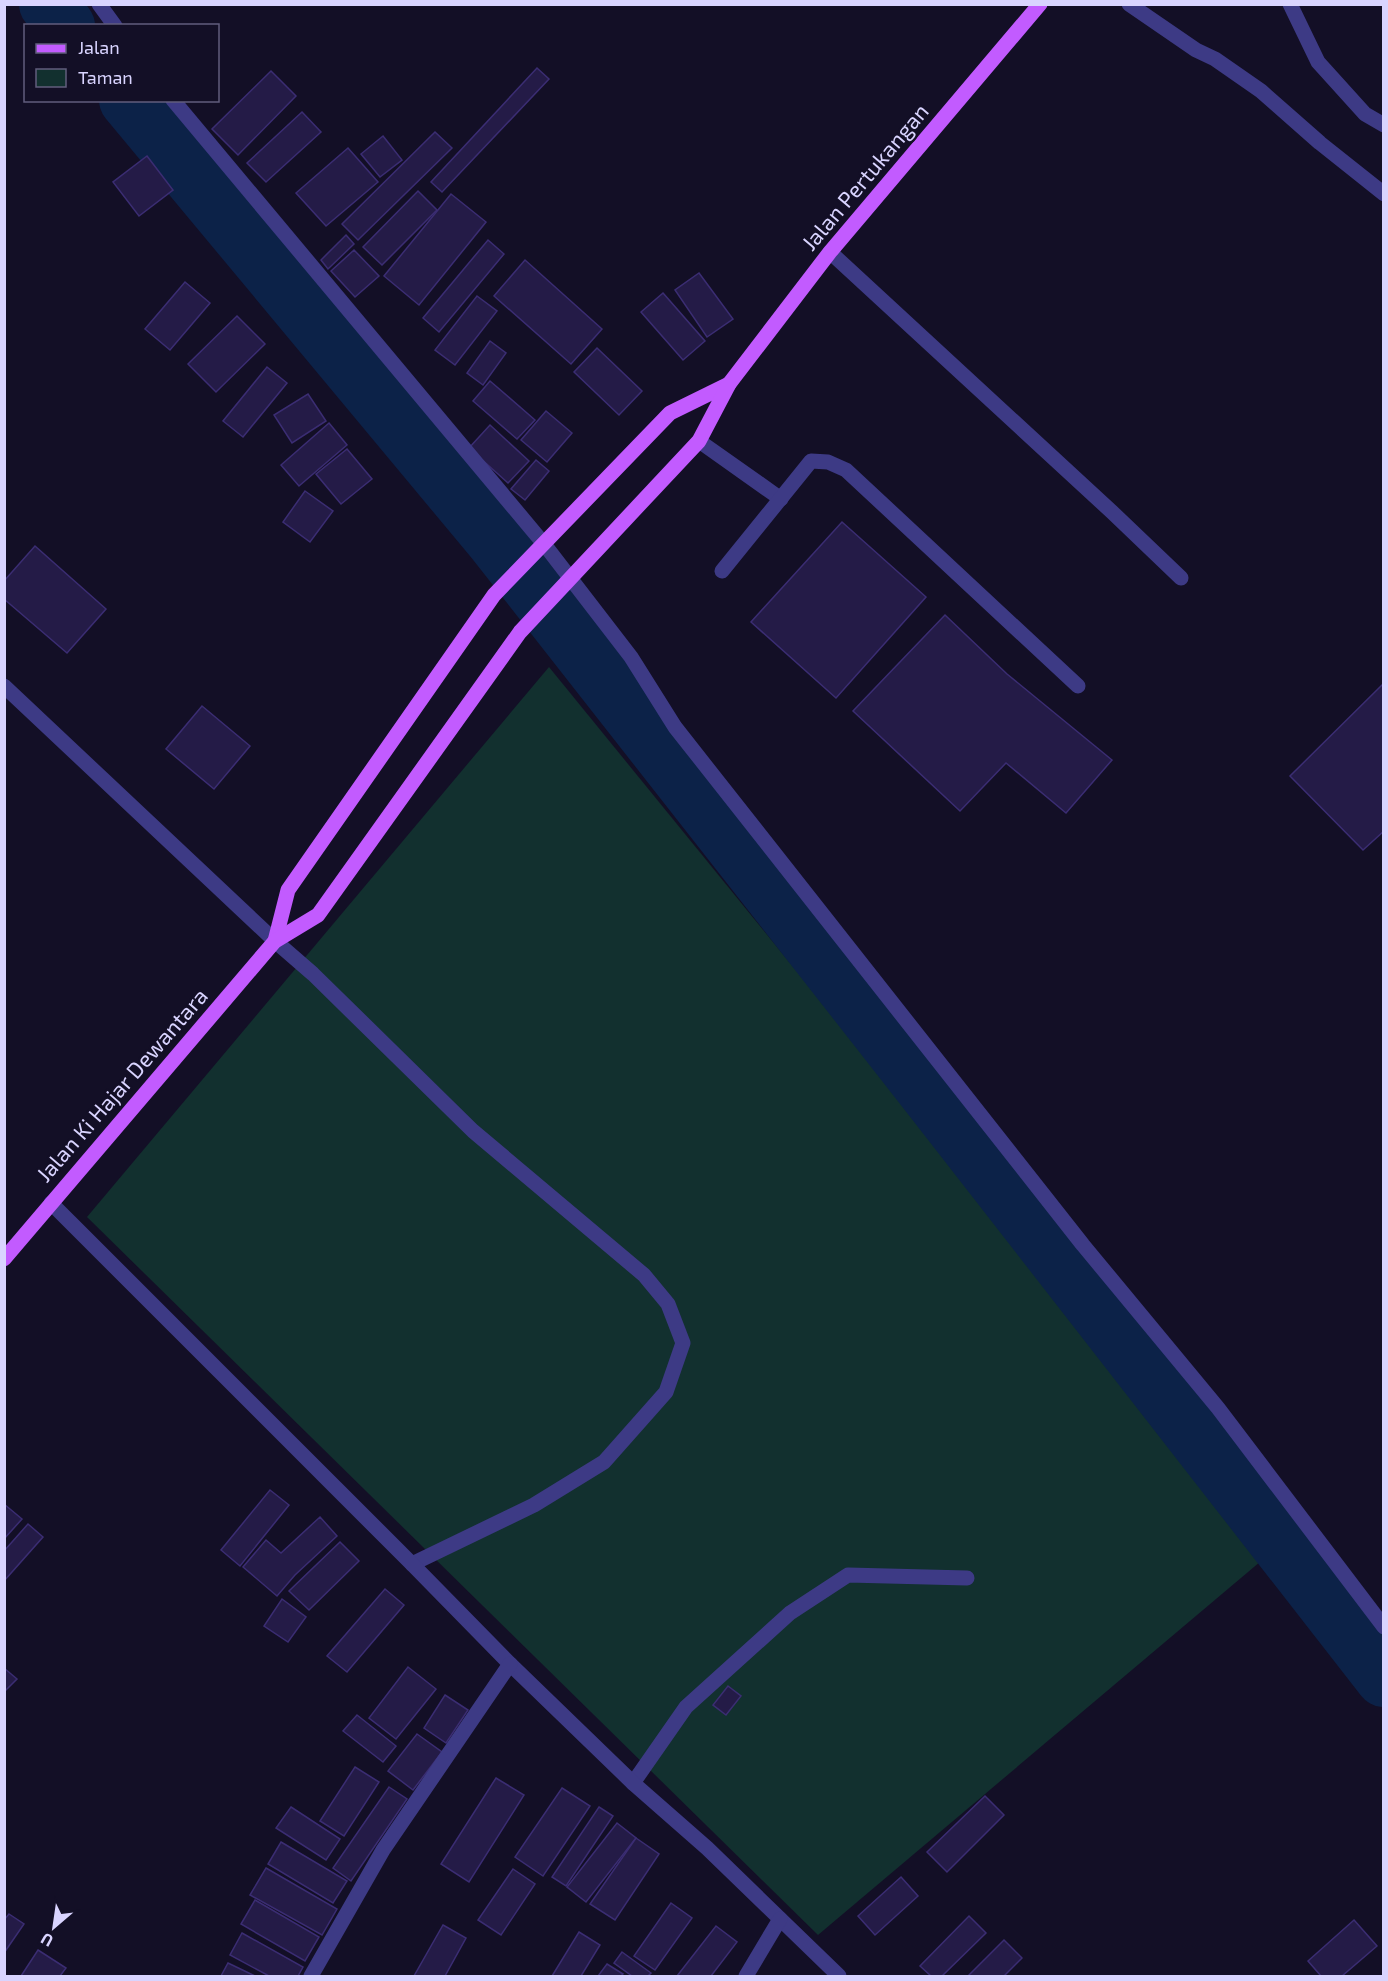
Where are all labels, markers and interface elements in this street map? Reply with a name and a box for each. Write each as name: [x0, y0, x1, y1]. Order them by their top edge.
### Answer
legend: [24, 24, 219, 102]
text: Jalan: [78, 36, 120, 58]
text: Taman: [78, 66, 133, 88]
street label: Jalan Pertukangan: [795, 98, 933, 255]
street label: Jalan Ki Hajar Dewantara: [30, 982, 213, 1187]
north arrow: [24, 1897, 84, 1957]
text: U: [37, 1930, 56, 1952]

